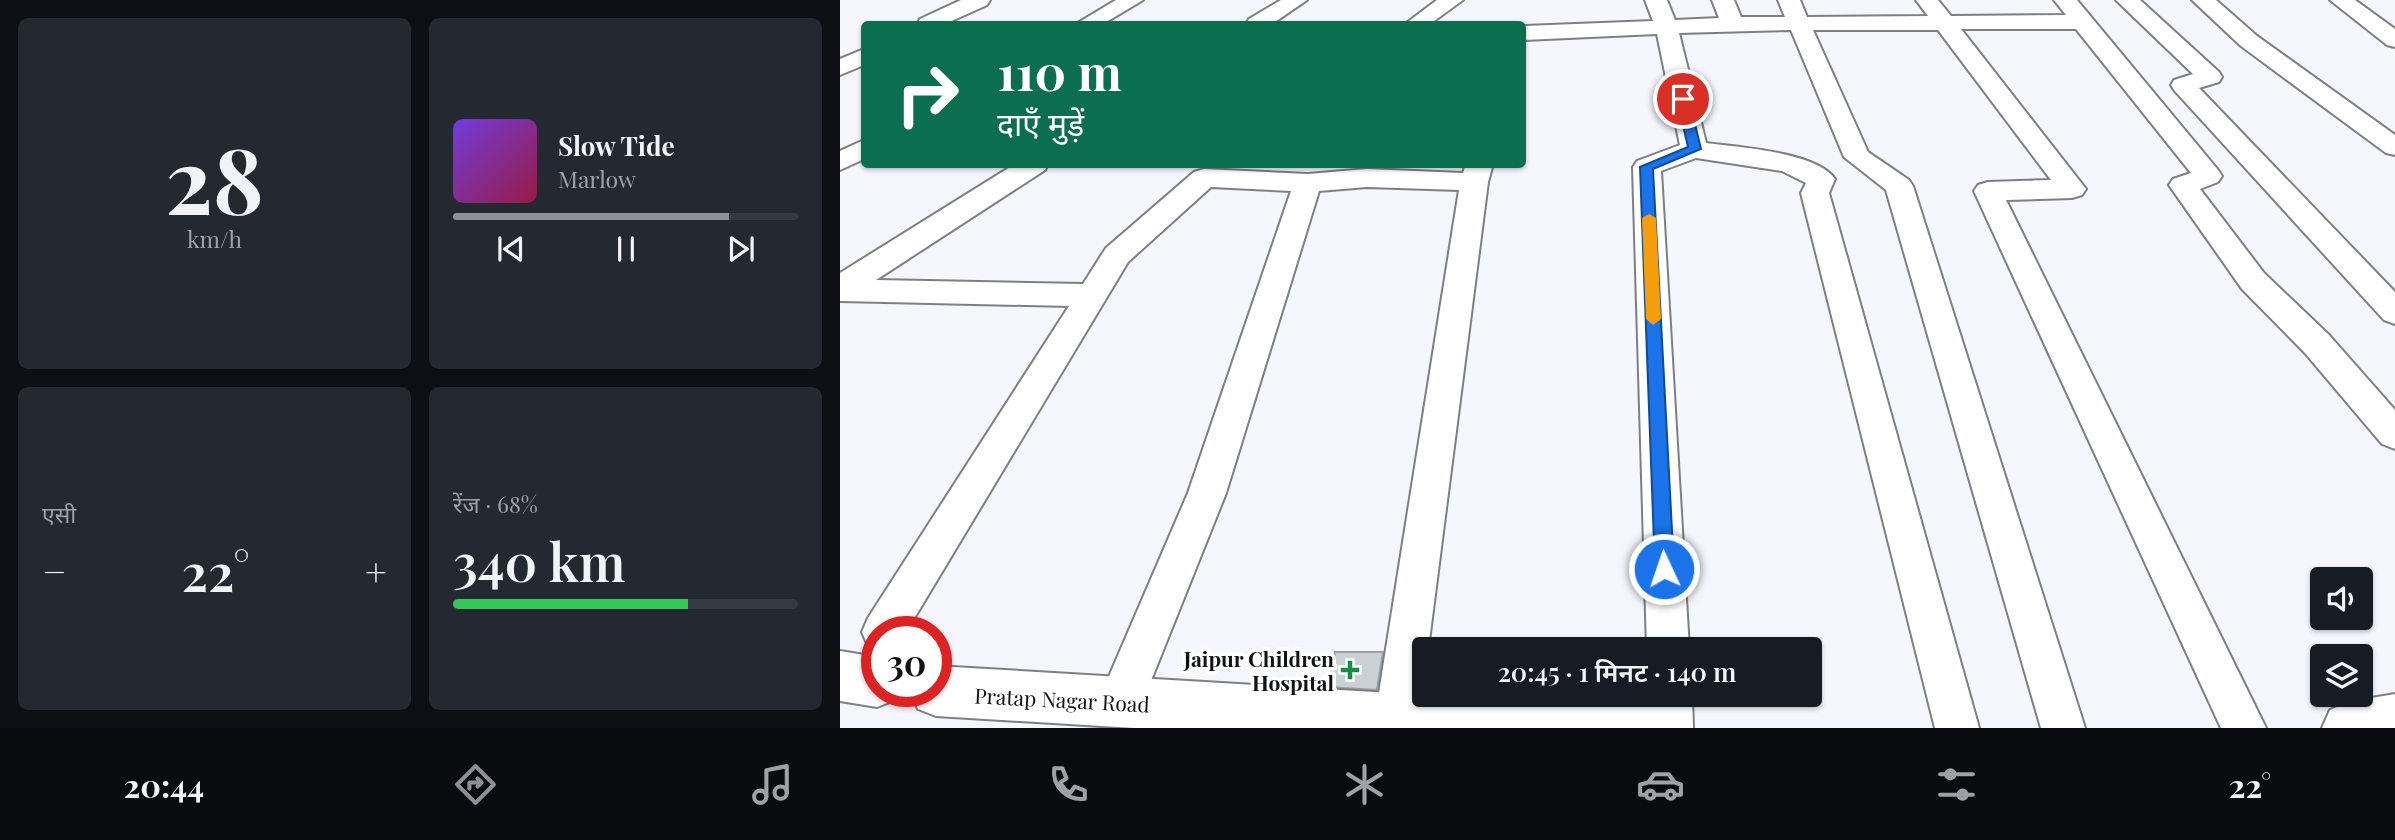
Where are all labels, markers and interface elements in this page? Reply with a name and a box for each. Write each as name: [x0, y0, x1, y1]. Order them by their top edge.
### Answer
text: 110 m: [997, 38, 1122, 103]
icon: right: [882, 49, 973, 140]
pin: [1653, 69, 1713, 129]
icon: arrive: [1664, 80, 1702, 118]
text: दाएँ मुड़ें: [997, 101, 1084, 144]
text: 28: [165, 117, 264, 238]
text: Slow Tide: [558, 128, 675, 163]
text: Marlow: [558, 163, 636, 194]
text: km/h: [187, 223, 242, 254]
icon: previous: [492, 230, 530, 268]
icon: pause: [607, 230, 645, 268]
icon: next: [722, 230, 760, 268]
text: रेंज · 68%: [453, 488, 538, 519]
text: एसी: [42, 498, 76, 529]
text: 340 km: [453, 526, 625, 595]
position arrow: [1627, 532, 1701, 606]
text: 22°: [182, 536, 250, 605]
text: −: [42, 545, 67, 596]
text: +: [365, 545, 387, 596]
map controls: [2310, 567, 2373, 707]
button: sound: [2310, 567, 2373, 630]
speed limit sign: 30: [861, 616, 952, 707]
place label: Jaipur Children Hospital: [1183, 644, 1334, 696]
button: layers: [2310, 644, 2373, 707]
text: 20:45 · 1 मिनट · 140 m: [1498, 654, 1736, 689]
marker: Jaipur Children Hospital: [1340, 660, 1360, 680]
street label: Pratap Nagar Road: [974, 680, 1150, 718]
icon: directions: [451, 760, 500, 809]
icon: music: [748, 760, 797, 809]
icon: phone: [1044, 760, 1093, 809]
icon: climate: [1340, 760, 1389, 809]
icon: car: [1636, 760, 1685, 809]
icon: filters: [1932, 760, 1981, 809]
text: 20:44: [124, 763, 204, 806]
text: 22°: [2229, 763, 2271, 806]

